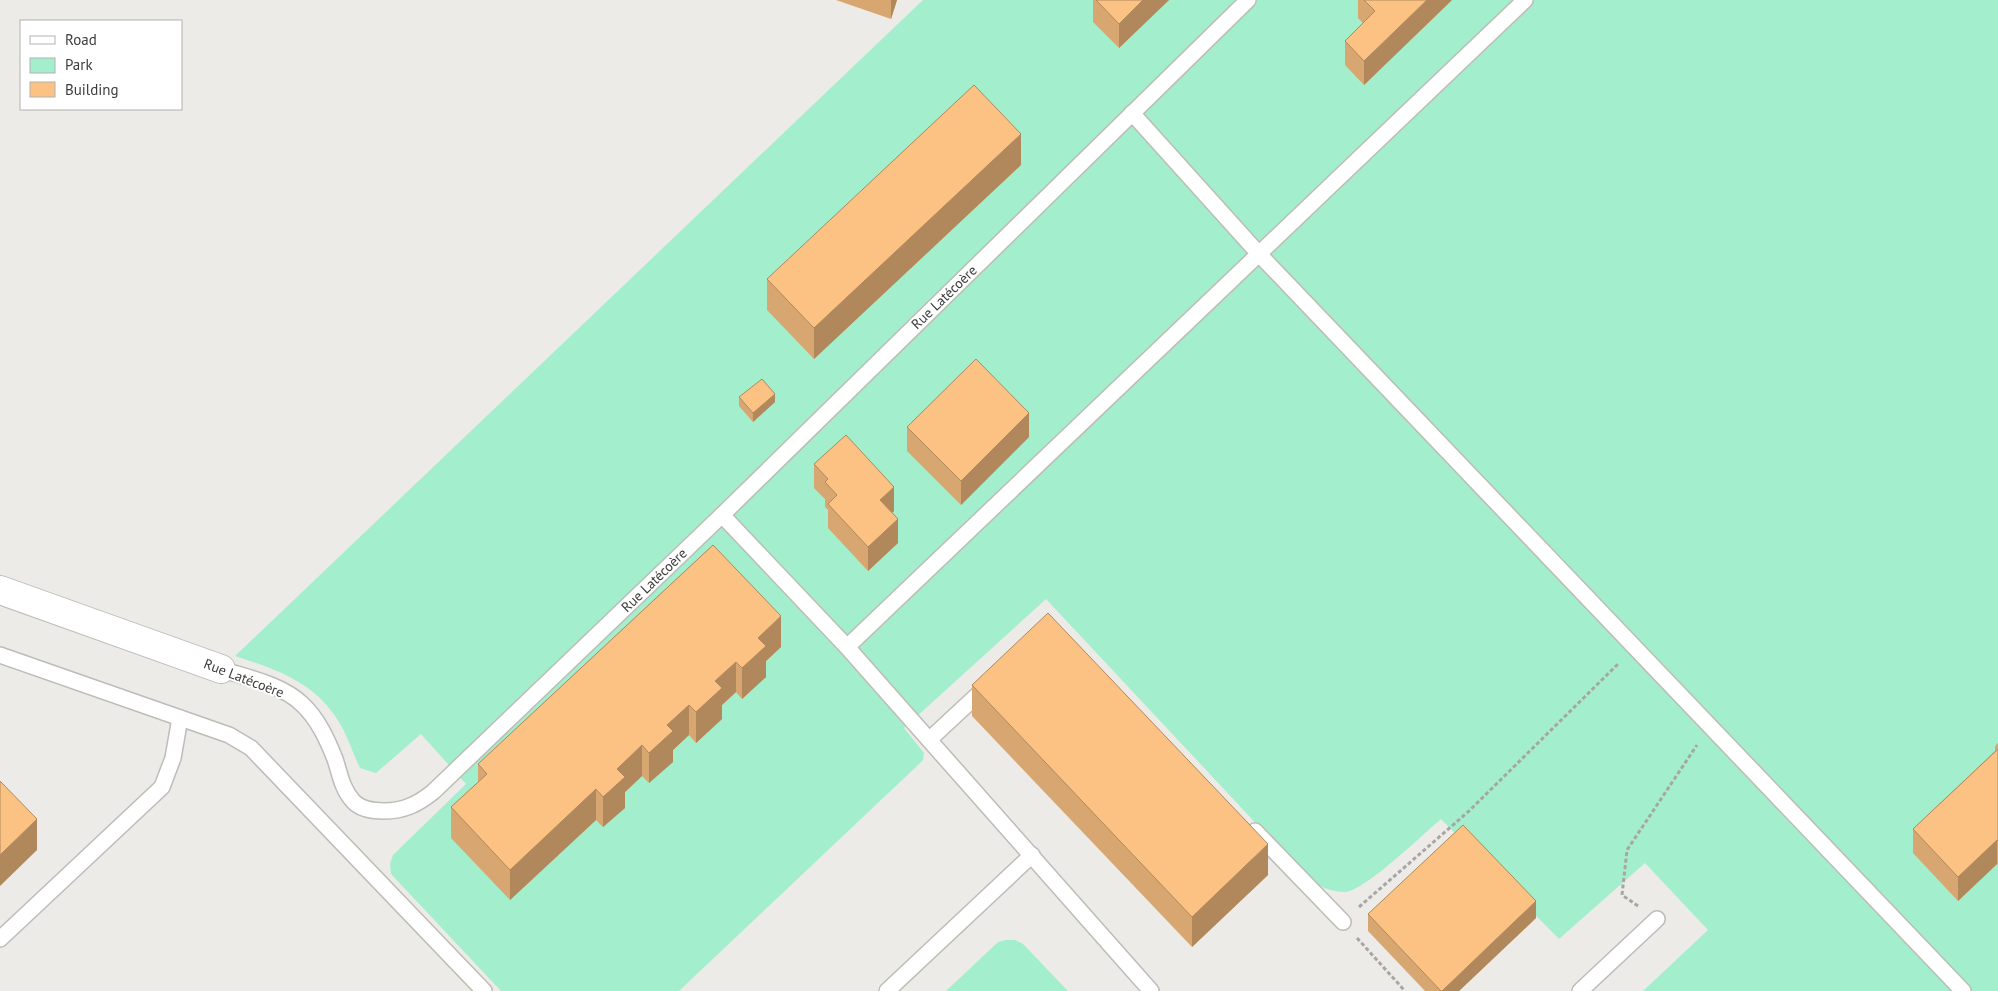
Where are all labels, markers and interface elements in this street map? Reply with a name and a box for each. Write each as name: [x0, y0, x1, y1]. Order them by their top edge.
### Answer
legend: [20, 20, 182, 110]
text: Road: [65, 30, 97, 49]
text: Park: [65, 55, 93, 74]
text: Building: [65, 80, 119, 99]
street label: Rue Latécoère: [907, 261, 981, 333]
street label: Rue Latécoère: [617, 544, 691, 616]
street label: Rue Latécoère: [201, 654, 287, 702]

